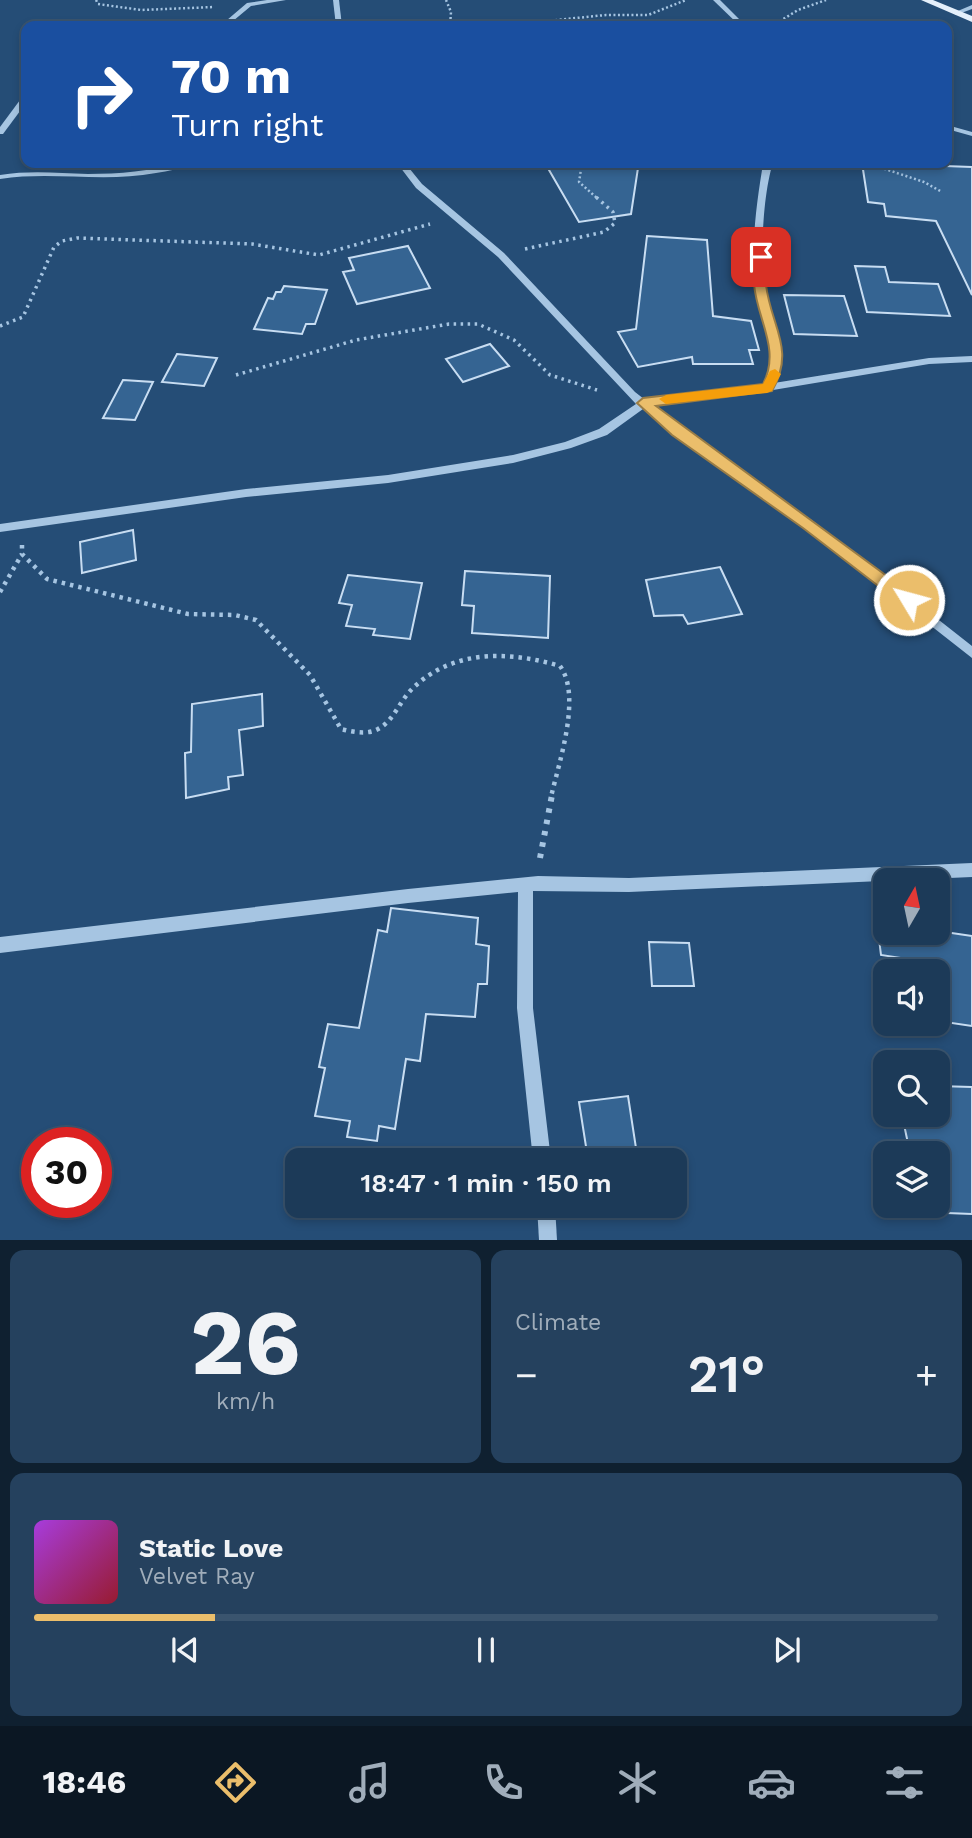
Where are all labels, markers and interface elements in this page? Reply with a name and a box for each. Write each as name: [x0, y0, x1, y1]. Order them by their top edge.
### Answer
text: 70 m: [171, 47, 291, 105]
icon: right: [56, 49, 147, 140]
text: Turn right: [171, 106, 323, 144]
pin: [731, 227, 791, 287]
icon: arrive: [742, 238, 780, 276]
position arrow: [872, 563, 946, 637]
north arrow: [873, 868, 950, 945]
map controls: [873, 868, 950, 1218]
button: sound: [873, 959, 950, 1036]
button: search: [873, 1050, 950, 1127]
speed limit sign: 30: [21, 1127, 112, 1218]
button: layers: [873, 1141, 950, 1218]
text: 18:47 · 1 min · 150 m: [361, 1168, 611, 1198]
text: 26: [190, 1289, 301, 1396]
text: Climate: [515, 1309, 601, 1336]
text: 21°: [688, 1344, 765, 1405]
text: −: [515, 1353, 538, 1397]
text: +: [915, 1353, 938, 1397]
text: km/h: [216, 1388, 275, 1415]
text: Static Love: [139, 1533, 283, 1563]
text: Velvet Ray: [139, 1563, 255, 1590]
icon: previous: [166, 1631, 204, 1669]
icon: pause: [467, 1631, 505, 1669]
icon: next: [768, 1631, 806, 1669]
icon: directions: [211, 1758, 260, 1807]
icon: music: [345, 1758, 394, 1807]
icon: phone: [479, 1758, 528, 1807]
icon: climate: [613, 1758, 662, 1807]
icon: car: [747, 1758, 796, 1807]
icon: filters: [880, 1758, 929, 1807]
text: 18:46: [42, 1763, 126, 1801]

